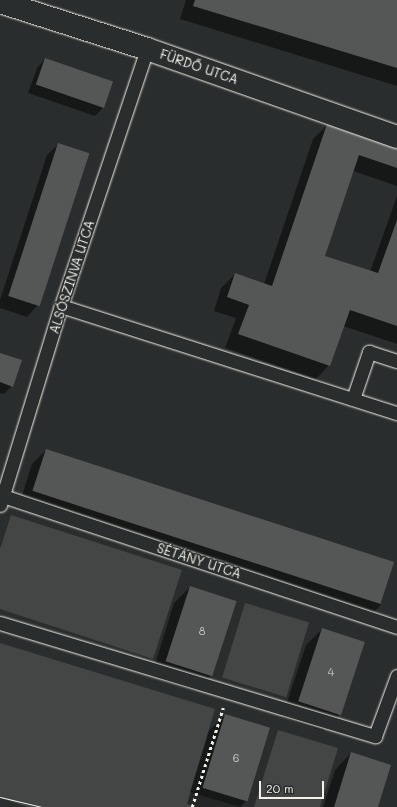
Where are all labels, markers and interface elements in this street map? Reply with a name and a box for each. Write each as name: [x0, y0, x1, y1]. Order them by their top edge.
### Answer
street label: FÜRDŐ UTCA: [158, 46, 240, 88]
street label: ALSÓSZINVA UTCA: [46, 218, 98, 336]
street label: SÉTÁNY UTCA: [155, 540, 243, 582]
house number: 8: [199, 624, 205, 638]
house number: 4: [328, 665, 334, 679]
house number: 6: [233, 751, 239, 765]
scale bar: [261, 773, 326, 799]
text: 20 m: [266, 780, 294, 796]

